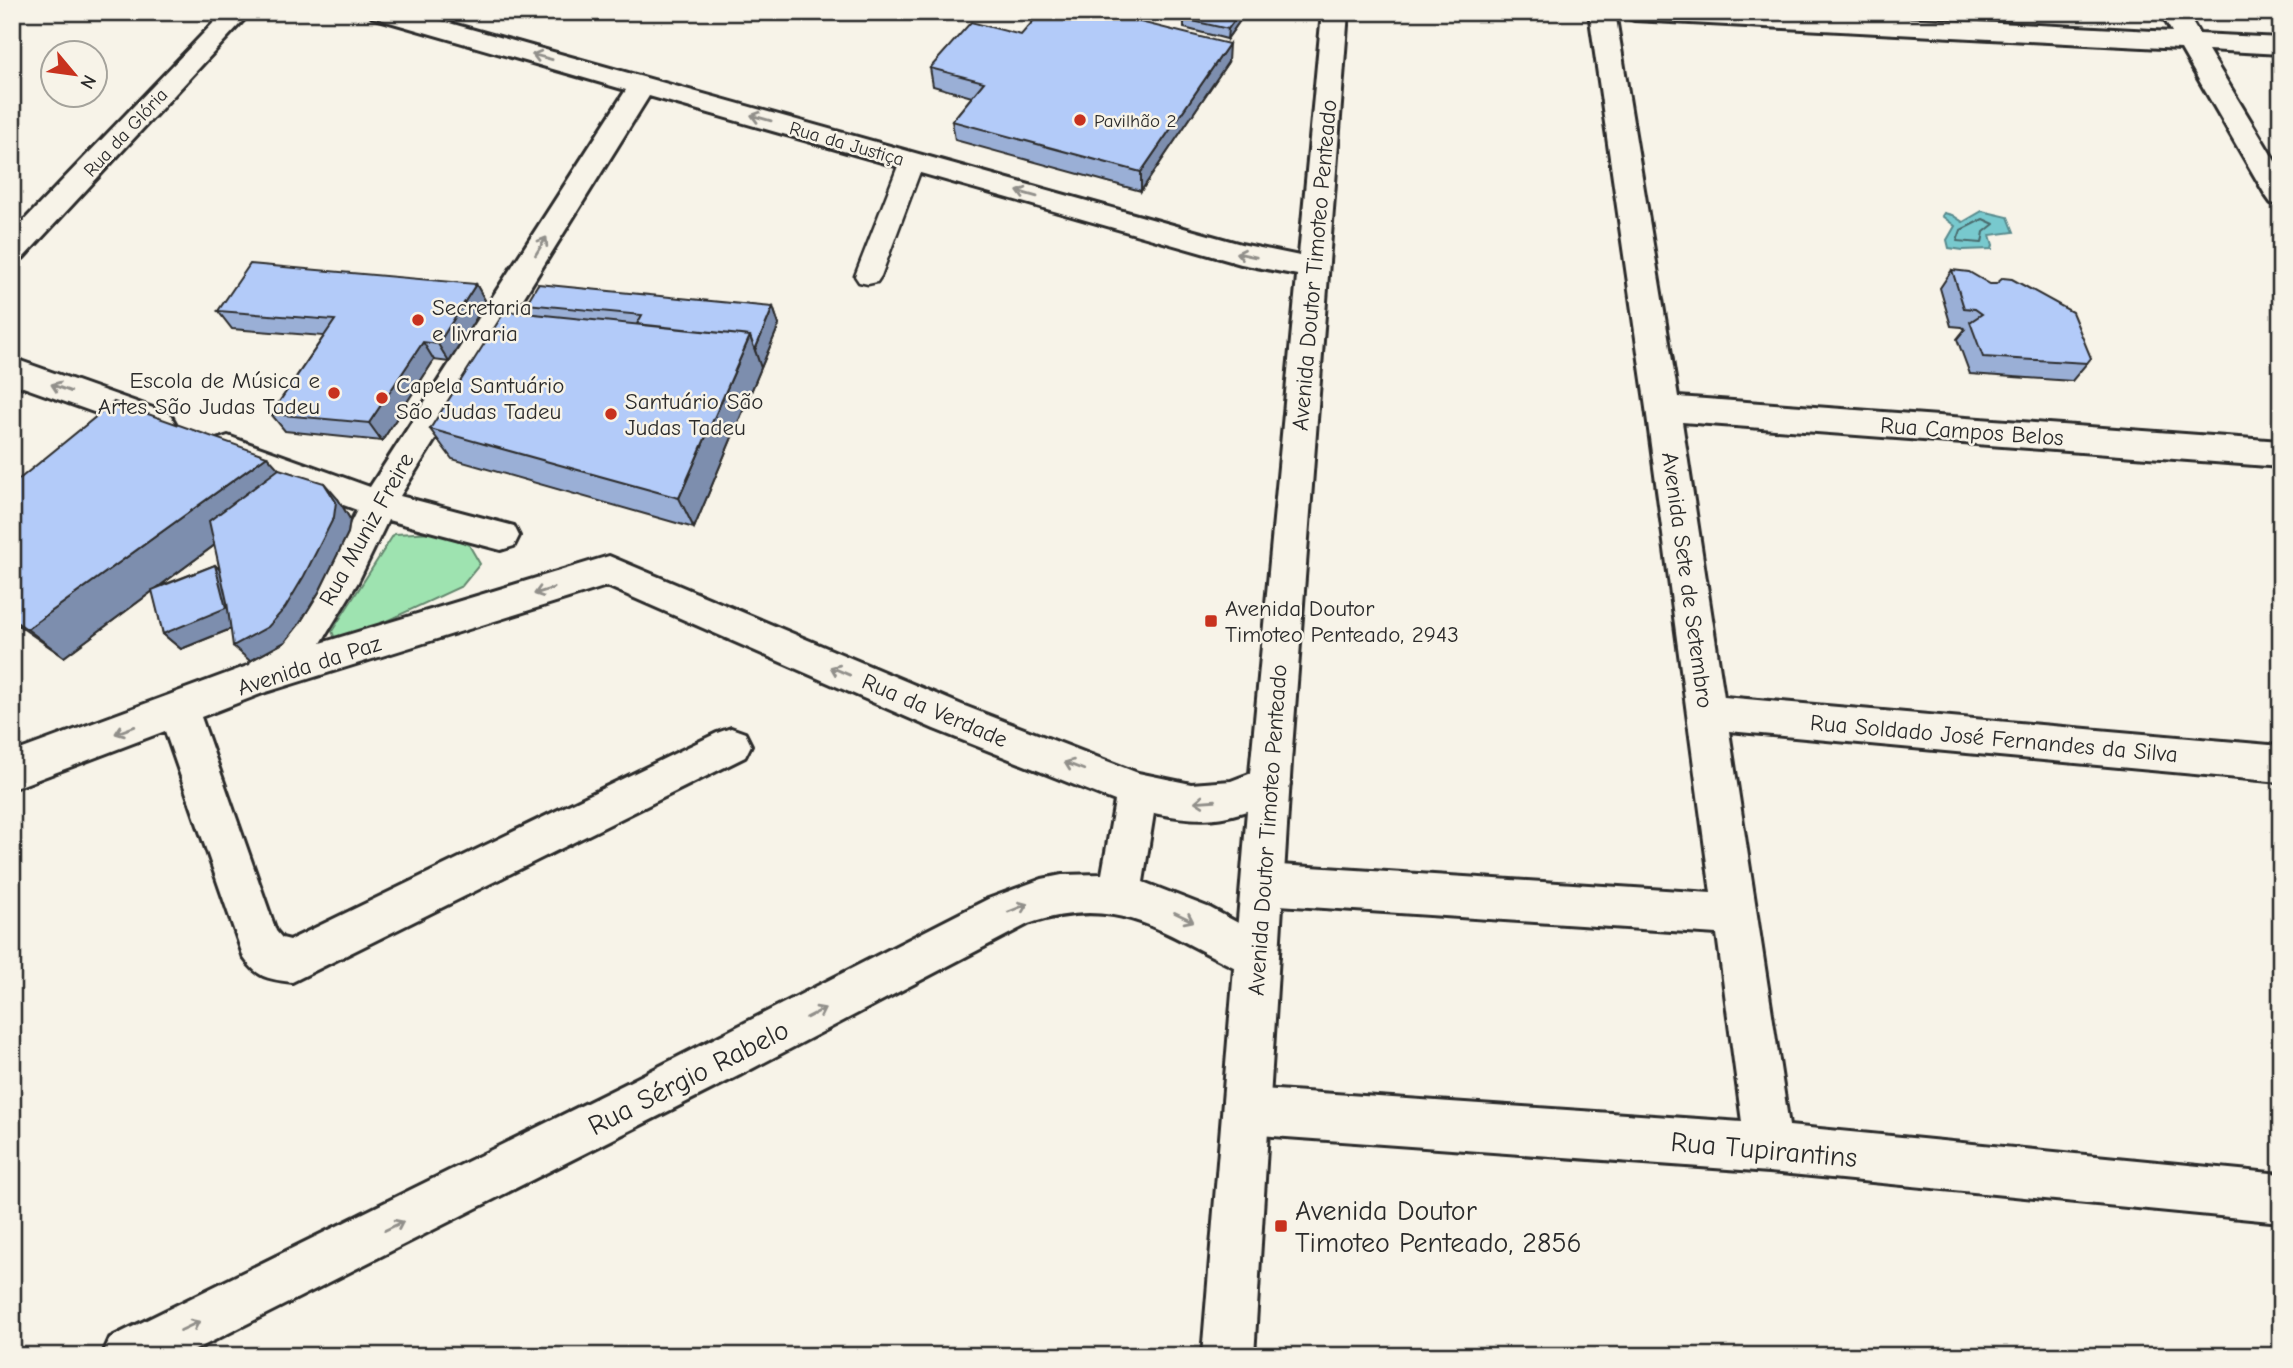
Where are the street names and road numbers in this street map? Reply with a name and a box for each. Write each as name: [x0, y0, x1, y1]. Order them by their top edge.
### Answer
street label: Rua da Glória: [79, 84, 172, 181]
street label: Avenida Doutor Timoteo Penteado: [1287, 98, 1342, 432]
street label: Rua da Justiça: [787, 117, 907, 171]
street label: Rua Campos Belos: [1879, 412, 2065, 451]
street label: Rua Muniz Freire: [313, 448, 420, 610]
street label: Avenida Sete de Setembro: [1656, 450, 1719, 710]
street label: Avenida da Paz: [234, 630, 384, 701]
street label: Avenida Doutor Timoteo Penteado: [1242, 663, 1293, 997]
street label: Rua da Verdade: [858, 668, 1012, 753]
street label: Rua Soldado José Fernandes da Silva: [1809, 709, 2179, 768]
street label: Rua Sérgio Rabelo: [583, 1014, 794, 1142]
street label: Rua Tupirantins: [1669, 1126, 1858, 1174]

